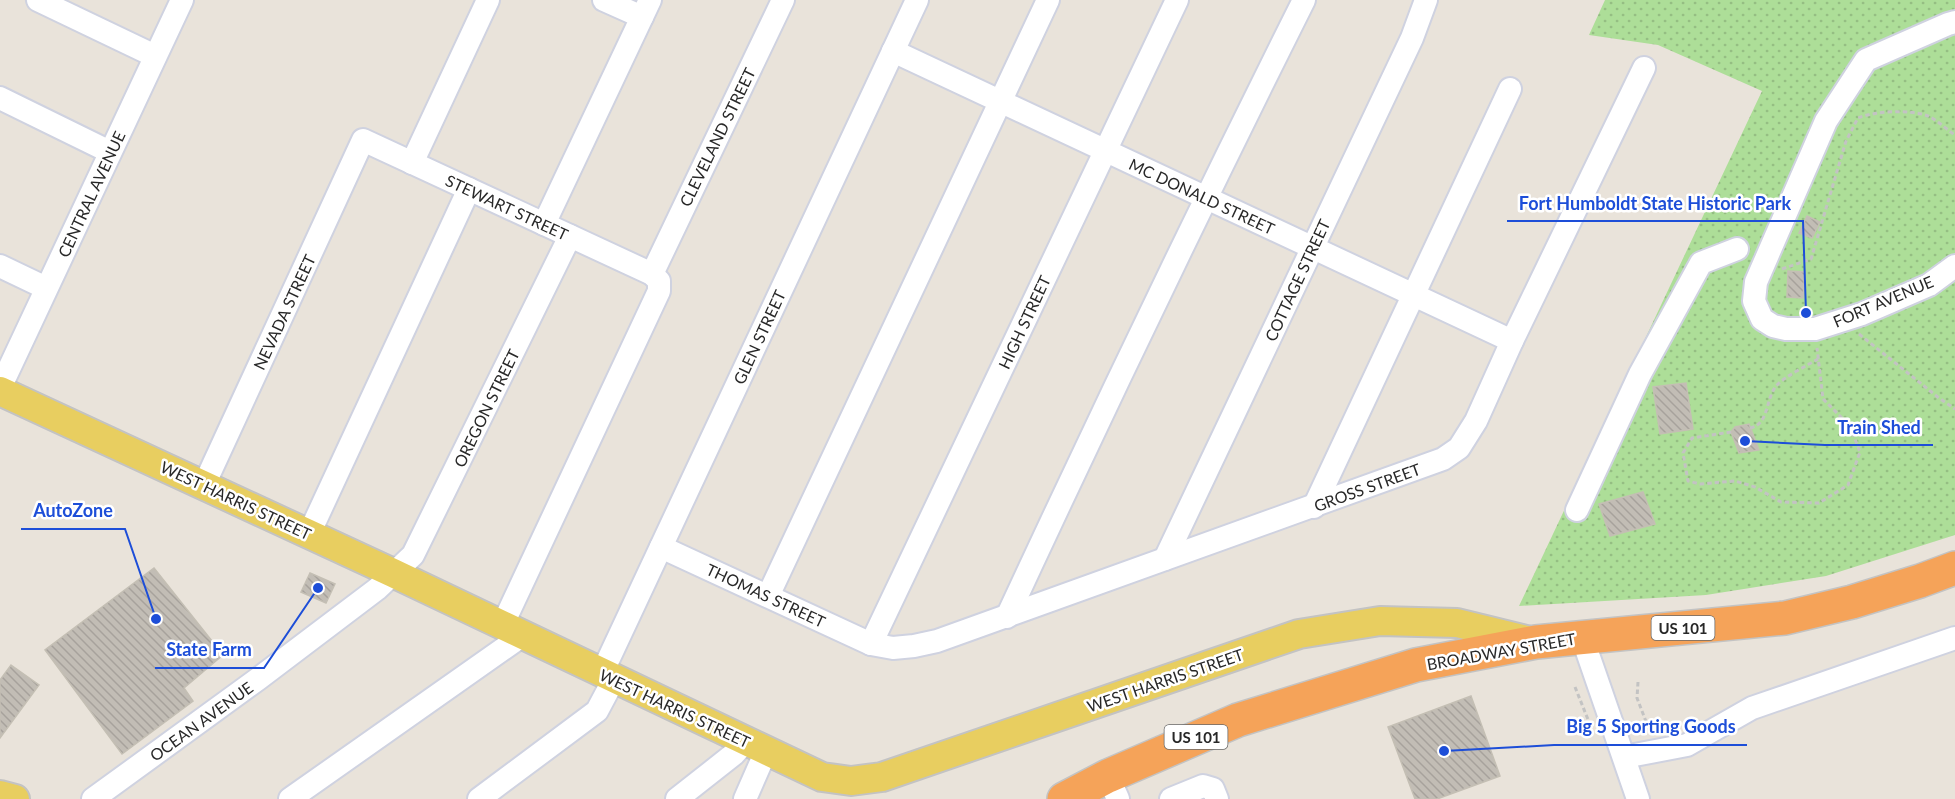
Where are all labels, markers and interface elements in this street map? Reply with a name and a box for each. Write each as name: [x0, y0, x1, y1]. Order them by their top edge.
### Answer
street label: CLEVELAND STREET: [675, 64, 759, 209]
street label: CENTRAL AVENUE: [53, 128, 129, 260]
street label: MC DONALD STREET: [1126, 154, 1278, 238]
street label: STEWART STREET: [443, 170, 572, 244]
callout: Fort Humboldt State Historic Park: [1507, 185, 1803, 221]
text: Fort Humboldt State Historic Park: [1519, 192, 1792, 214]
street label: COTTAGE STREET: [1260, 216, 1334, 344]
street label: NEVADA STREET: [249, 251, 319, 372]
street label: FORT AVENUE: [1830, 271, 1936, 331]
street label: HIGH STREET: [994, 272, 1054, 372]
street label: GLEN STREET: [729, 286, 789, 387]
street label: OREGON STREET: [449, 346, 523, 470]
callout: Train Shed: [1825, 409, 1933, 445]
text: Train Shed: [1837, 416, 1921, 438]
street label: WEST HARRIS STREET: [158, 457, 315, 543]
street label: GROSS STREET: [1311, 459, 1423, 515]
callout: AutoZone: [21, 493, 125, 529]
text: AutoZone: [32, 499, 113, 521]
street label: THOMAS STREET: [704, 559, 829, 631]
road number: US 101: [1652, 616, 1714, 640]
street label: BROADWAY STREET: [1425, 628, 1577, 673]
callout: State Farm: [155, 632, 264, 668]
text: State Farm: [166, 638, 252, 660]
street label: WEST HARRIS STREET: [1084, 644, 1246, 716]
street label: WEST HARRIS STREET: [597, 665, 754, 751]
street label: OCEAN AVENUE: [146, 677, 256, 765]
callout: Big 5 Sporting Goods: [1554, 709, 1747, 745]
text: Big 5 Sporting Goods: [1566, 715, 1736, 737]
road number: US 101: [1164, 725, 1228, 749]

